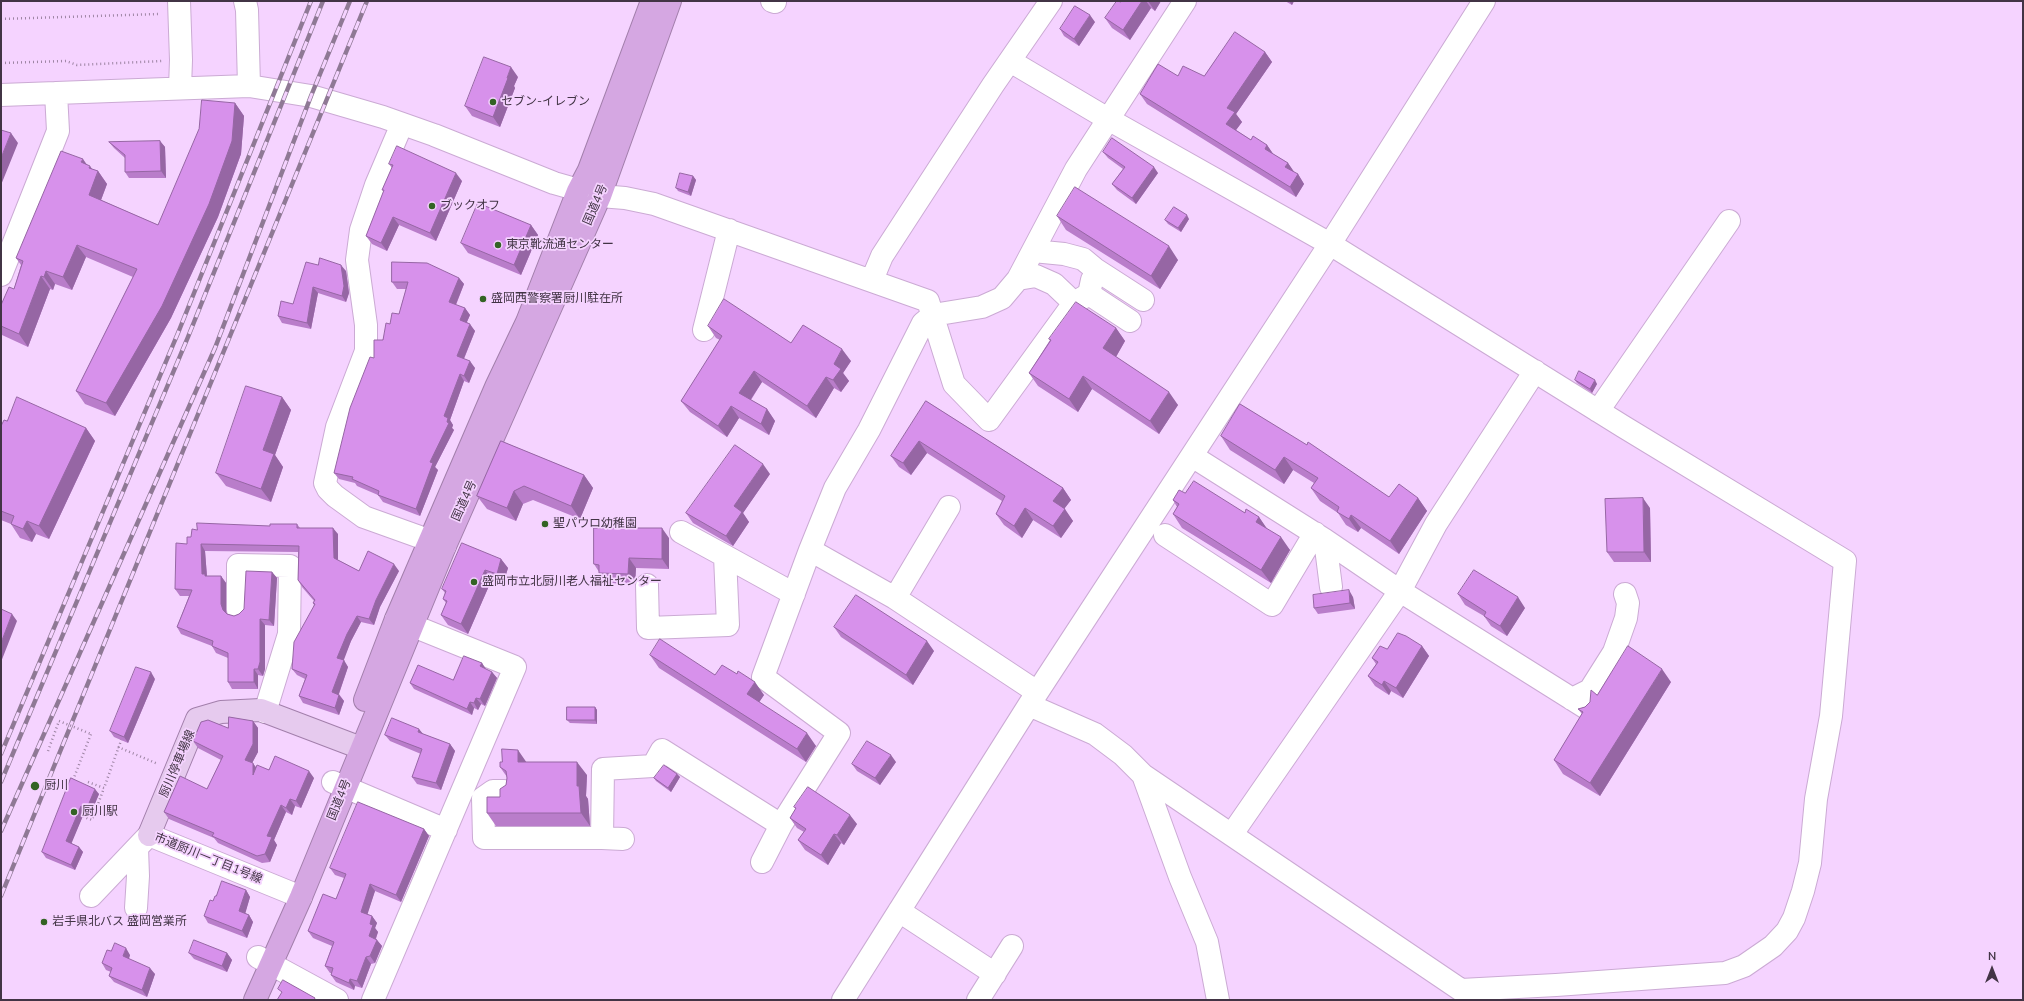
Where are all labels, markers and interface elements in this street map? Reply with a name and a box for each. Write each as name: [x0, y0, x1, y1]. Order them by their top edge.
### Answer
place label: セブン-イレブン: [501, 95, 590, 109]
marker: セブン-イレブン: [488, 97, 498, 107]
street label: 国道4号: [581, 182, 611, 228]
place label: ブックオフ: [440, 199, 500, 213]
marker: ブックオフ: [427, 201, 437, 211]
place label: 東京靴流通センター: [506, 238, 614, 252]
marker: 東京靴流通センター: [493, 240, 503, 250]
place label: 盛岡西警察署厨川駐在所: [491, 292, 623, 306]
marker: 盛岡西警察署厨川駐在所: [478, 294, 488, 304]
street label: 国道4号: [450, 478, 480, 524]
place label: 聖パウロ幼稚園: [553, 517, 637, 531]
marker: 聖パウロ幼稚園: [540, 519, 550, 529]
place label: 盛岡市立北厨川老人福祉センター: [482, 575, 662, 589]
marker: 盛岡市立北厨川老人福祉センター: [469, 577, 479, 587]
street label: 厨川停車場線: [157, 728, 199, 800]
street label: 国道4号: [325, 777, 355, 823]
place label: 厨川: [44, 779, 68, 793]
marker: 厨川: [29, 780, 41, 792]
place label: 厨川駅: [82, 805, 118, 819]
marker: 厨川駅: [69, 807, 79, 817]
street label: 市道厨川一丁目1号線: [152, 831, 264, 887]
place label: 岩手県北バス 盛岡営業所: [52, 915, 187, 929]
marker: 岩手県北バス 盛岡営業所: [39, 917, 49, 927]
north arrow: [1972, 949, 2012, 989]
text: N: [1988, 949, 1996, 964]

